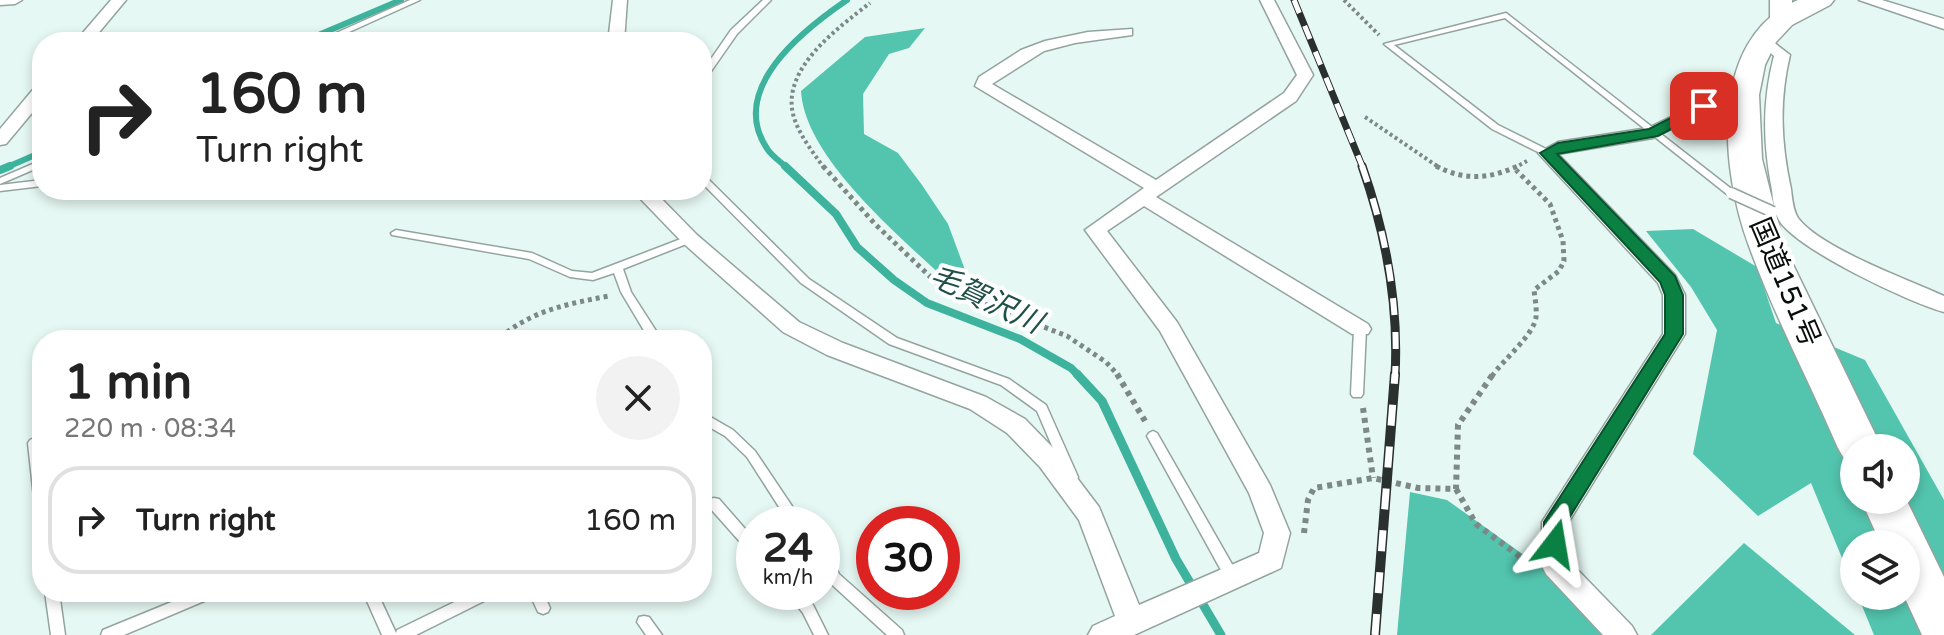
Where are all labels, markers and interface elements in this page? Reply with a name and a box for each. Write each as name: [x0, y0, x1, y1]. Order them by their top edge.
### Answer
text: 160 m: [196, 61, 367, 128]
icon: right: [64, 64, 168, 168]
pin: [1670, 72, 1738, 140]
icon: arrive: [1682, 84, 1726, 128]
text: Turn right: [196, 129, 363, 172]
street label: 国道151号: [1743, 213, 1827, 352]
water label: 毛賀沢川: [924, 257, 1051, 343]
text: 1 min: [64, 354, 192, 412]
button: close: [596, 356, 680, 440]
text: 220 m · 08:34: [64, 413, 236, 444]
map controls: [1840, 434, 1920, 610]
button: sound: [1840, 434, 1920, 514]
icon: right: [68, 498, 112, 542]
text: Turn right: [136, 502, 276, 539]
text: 160 m: [584, 502, 676, 539]
position arrow: [1513, 502, 1597, 586]
speed limit sign: 30: [856, 506, 960, 610]
text: 24: [763, 524, 813, 572]
button: layers: [1840, 530, 1920, 610]
text: km/h: [763, 566, 813, 590]

